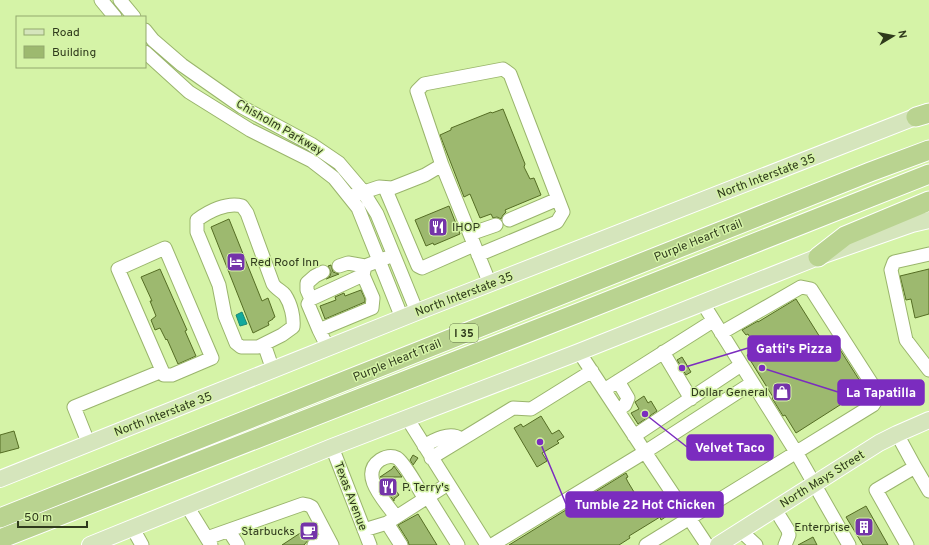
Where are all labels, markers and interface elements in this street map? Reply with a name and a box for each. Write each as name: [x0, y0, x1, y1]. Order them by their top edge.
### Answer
legend: [16, 16, 146, 68]
north arrow: [873, 16, 913, 56]
text: Road: [52, 25, 80, 41]
text: N: [894, 29, 909, 40]
text: Building: [52, 45, 96, 61]
street label: Chisholm Parkway: [233, 96, 326, 159]
street label: North Interstate 35: [715, 151, 818, 203]
restaurant icon: IHOP: [427, 216, 449, 238]
street label: Purple Heart Trail: [652, 216, 745, 266]
place label: IHOP: [452, 220, 480, 236]
hotel icon: Red Roof Inn: [225, 251, 247, 273]
place label: Red Roof Inn: [250, 255, 319, 271]
street label: North Interstate 35: [413, 269, 516, 321]
road number: I 35: [450, 324, 478, 342]
street label: Purple Heart Trail: [351, 336, 444, 386]
callout: Gatti's Pizza: [748, 336, 840, 361]
text: Gatti's Pizza: [756, 342, 832, 358]
callout: La Tapatilla: [838, 380, 924, 405]
shop icon: Dollar General: [771, 381, 793, 403]
place label: Dollar General: [691, 385, 768, 401]
text: La Tapatilla: [846, 386, 916, 402]
street label: North Interstate 35: [112, 389, 215, 441]
callout: Velvet Taco: [687, 435, 773, 460]
text: Velvet Taco: [695, 441, 765, 457]
street label: North Mays Street: [777, 447, 868, 512]
street label: Texas Avenue: [330, 460, 370, 533]
restaurant icon: P. Terry's: [377, 476, 399, 498]
place label: P. Terry's: [402, 480, 449, 496]
callout: Tumble 22 Hot Chicken: [566, 492, 723, 517]
text: Tumble 22 Hot Chicken: [575, 498, 715, 514]
scale bar: [18, 503, 87, 529]
text: 50 m: [24, 510, 52, 526]
building icon: Enterprise: [853, 516, 875, 538]
cafe icon: Starbucks: [298, 520, 320, 542]
place label: Enterprise: [794, 520, 850, 536]
place label: Starbucks: [241, 524, 295, 540]

